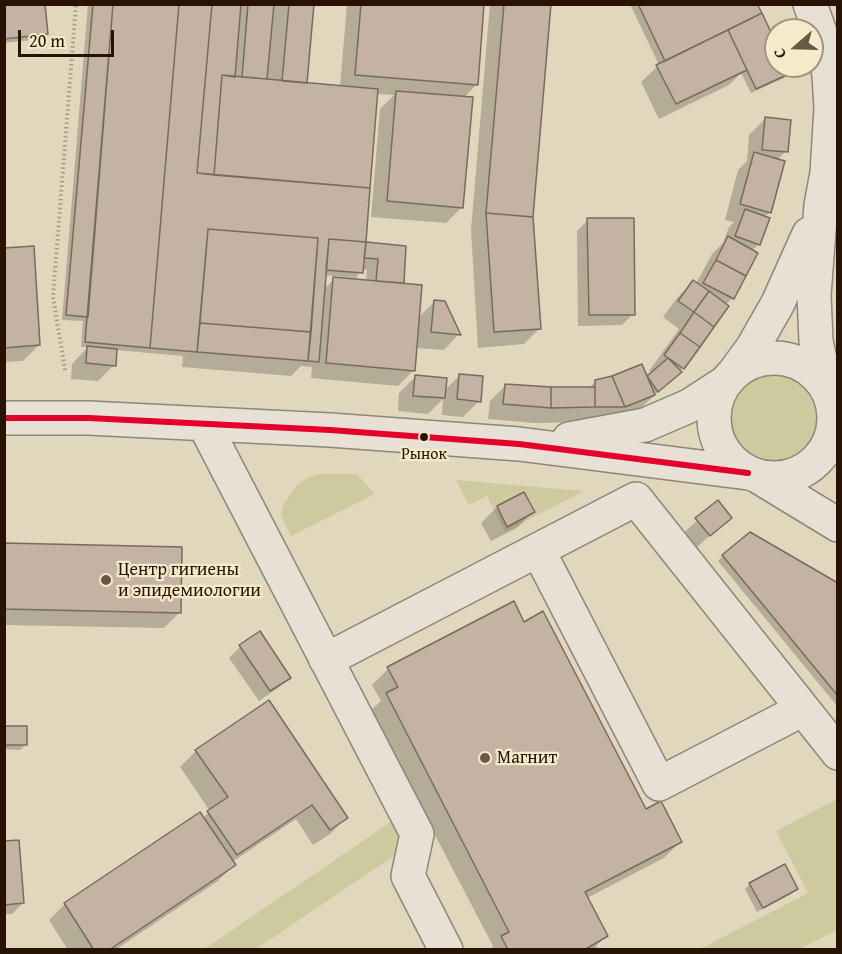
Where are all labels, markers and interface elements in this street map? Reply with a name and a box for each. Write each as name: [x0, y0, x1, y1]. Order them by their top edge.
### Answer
scale bar: [21, 18, 117, 56]
north arrow: [764, 18, 824, 78]
text: 20 m: [29, 27, 65, 54]
text: С: [766, 45, 792, 62]
marker: Рынок: [418, 431, 430, 443]
place label: Рынок: [401, 445, 447, 465]
place label: Центр гигиены и эпидемиологии: [118, 559, 261, 602]
marker: Центр гигиены и эпидемиологии: [99, 573, 113, 587]
place label: Магнит: [497, 747, 557, 769]
marker: Магнит: [478, 751, 492, 765]

